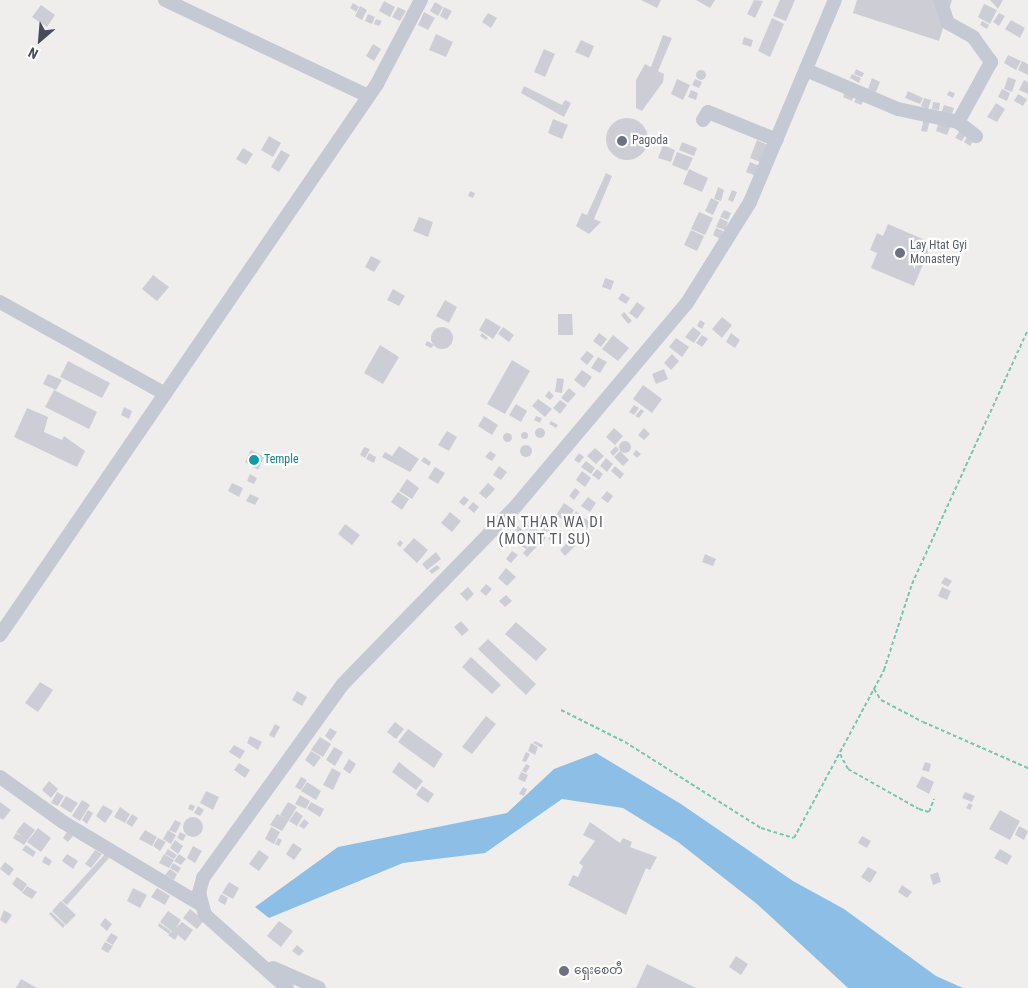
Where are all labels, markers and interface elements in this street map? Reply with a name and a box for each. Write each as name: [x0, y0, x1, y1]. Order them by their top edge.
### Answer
north arrow: [15, 15, 65, 65]
text: N: [26, 44, 41, 62]
place label: Pagoda: [632, 134, 668, 148]
marker: Pagoda: [616, 135, 628, 147]
place label: Lay Htat Gyi Monastery: [910, 239, 967, 267]
marker: Lay Htat Gyi Monastery: [894, 247, 906, 259]
place label: Temple: [264, 453, 299, 467]
marker: Temple: [248, 454, 260, 466]
district label: HAN THAR WA DI (MONT TI SU): [484, 513, 606, 548]
place label: ရှေးစေတီ: [574, 964, 623, 978]
marker: ရှေးစေတီ: [558, 965, 570, 977]

